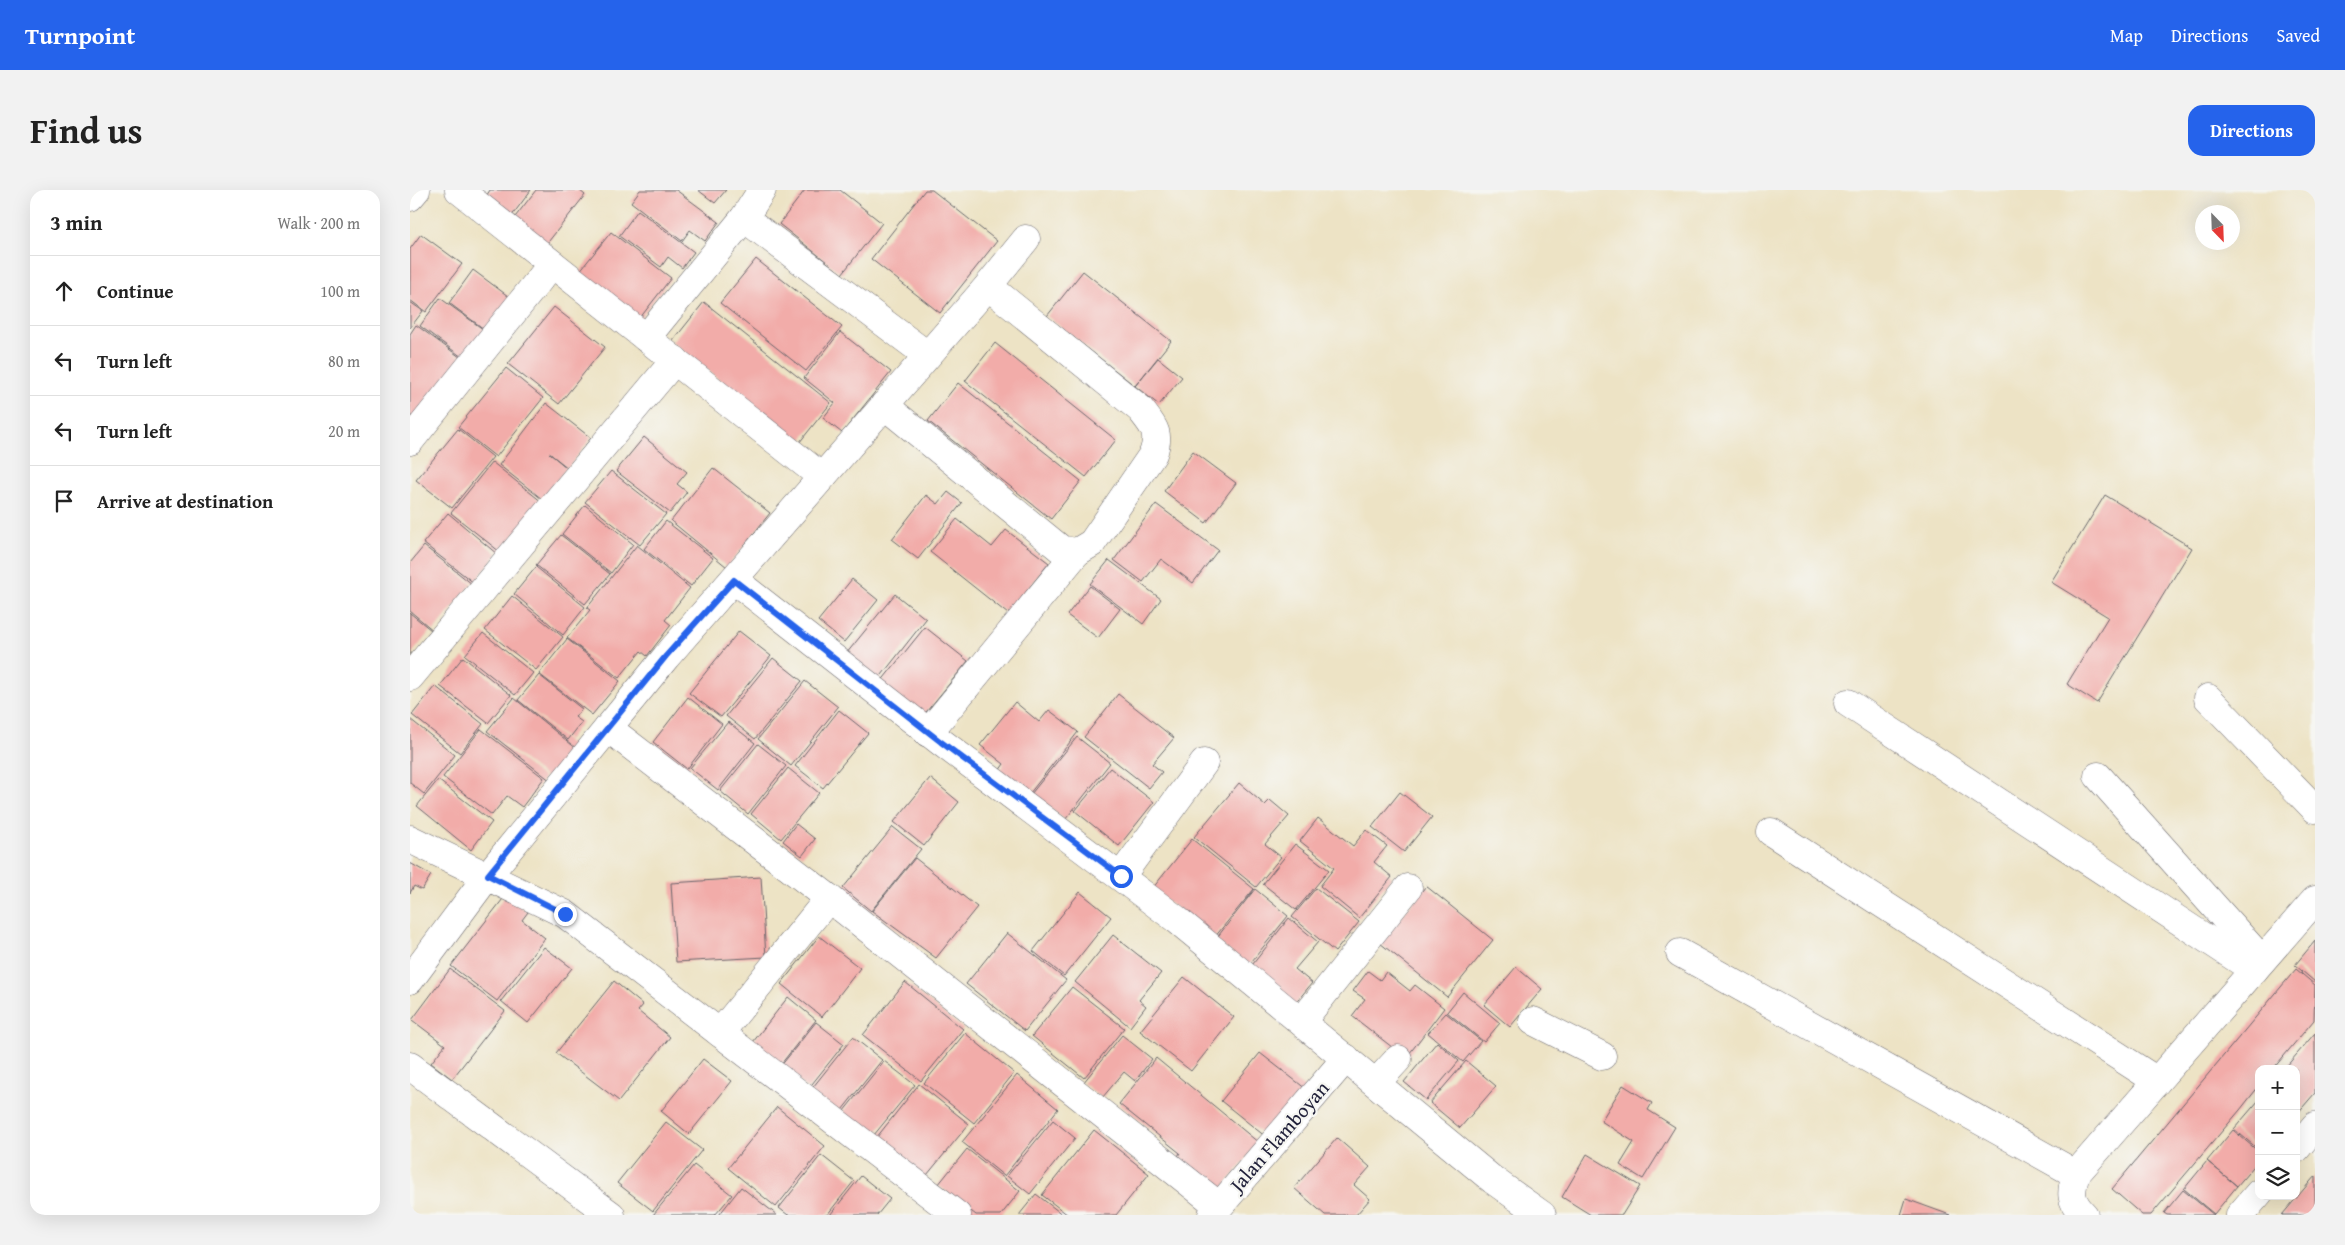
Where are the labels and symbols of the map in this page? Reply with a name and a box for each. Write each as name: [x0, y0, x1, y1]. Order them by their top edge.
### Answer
north arrow: [2195, 205, 2240, 250]
route start: [1110, 865, 1133, 888]
route end: [554, 903, 577, 926]
street label: Jalan Flamboyan: [1221, 1074, 1335, 1200]

